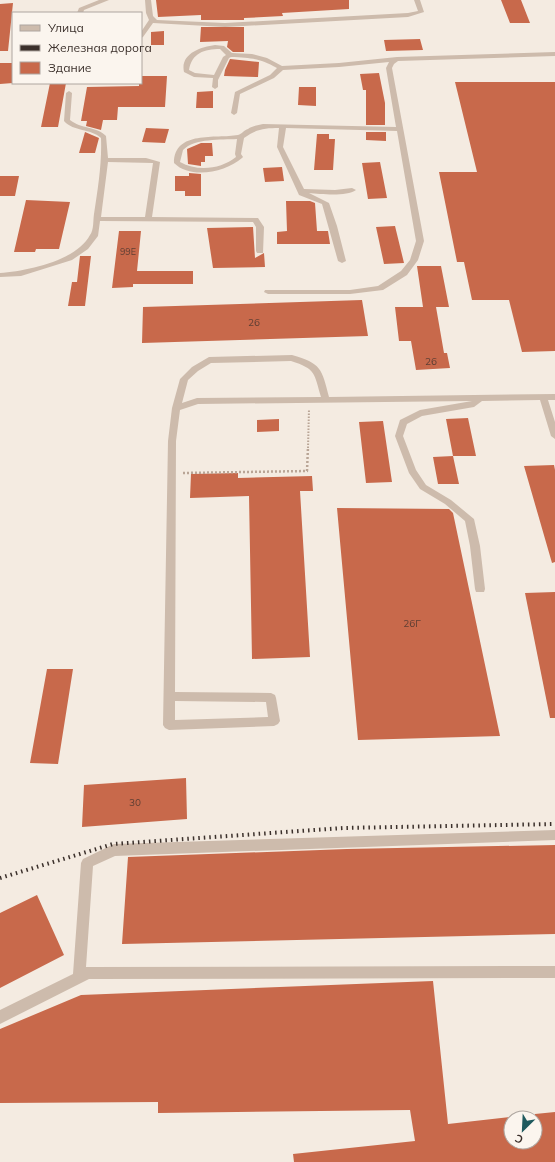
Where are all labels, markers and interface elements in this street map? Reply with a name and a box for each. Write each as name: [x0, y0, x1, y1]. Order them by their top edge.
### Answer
legend: [12, 12, 142, 84]
text: Улица: [47, 20, 84, 35]
text: Железная дорога: [48, 40, 152, 55]
text: Здание: [48, 60, 92, 75]
house number: 99Е: [120, 246, 136, 257]
house number: 26: [248, 316, 260, 329]
house number: 26: [425, 355, 437, 368]
house number: 26Г: [403, 617, 421, 630]
house number: 30: [129, 796, 141, 809]
north arrow: [503, 1110, 543, 1150]
text: С: [512, 1131, 525, 1147]

